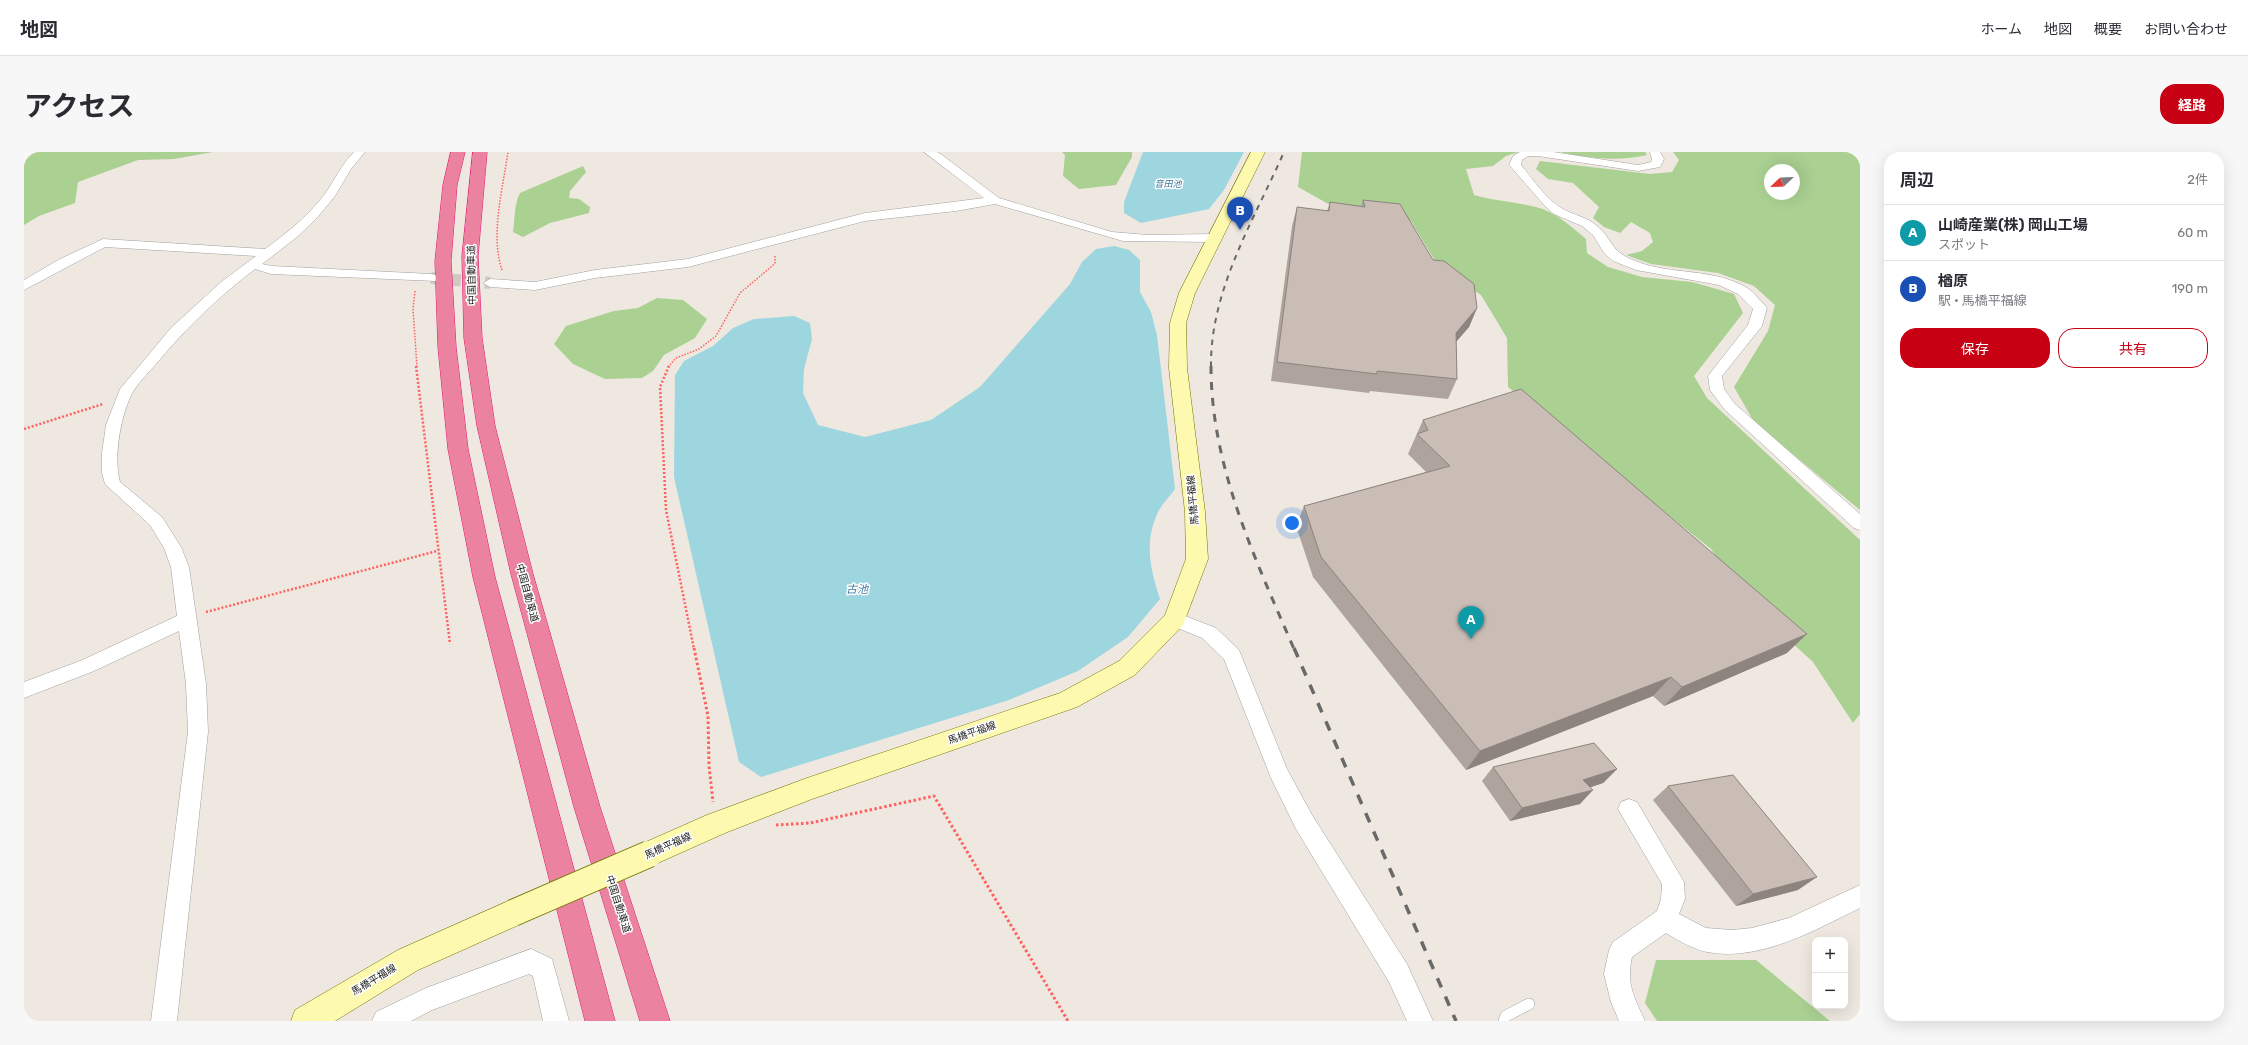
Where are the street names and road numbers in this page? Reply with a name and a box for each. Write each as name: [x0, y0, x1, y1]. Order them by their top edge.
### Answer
street label: 中国自動車道: [465, 245, 479, 305]
street label: 馬橋平福線: [1185, 475, 1201, 525]
street label: 中国自動車道: [513, 562, 541, 624]
street label: 馬橋平福線: [946, 719, 998, 747]
street label: 馬橋平福線: [643, 830, 693, 862]
street label: 中国自動車道: [603, 874, 633, 934]
street label: 馬橋平福線: [349, 962, 399, 998]

